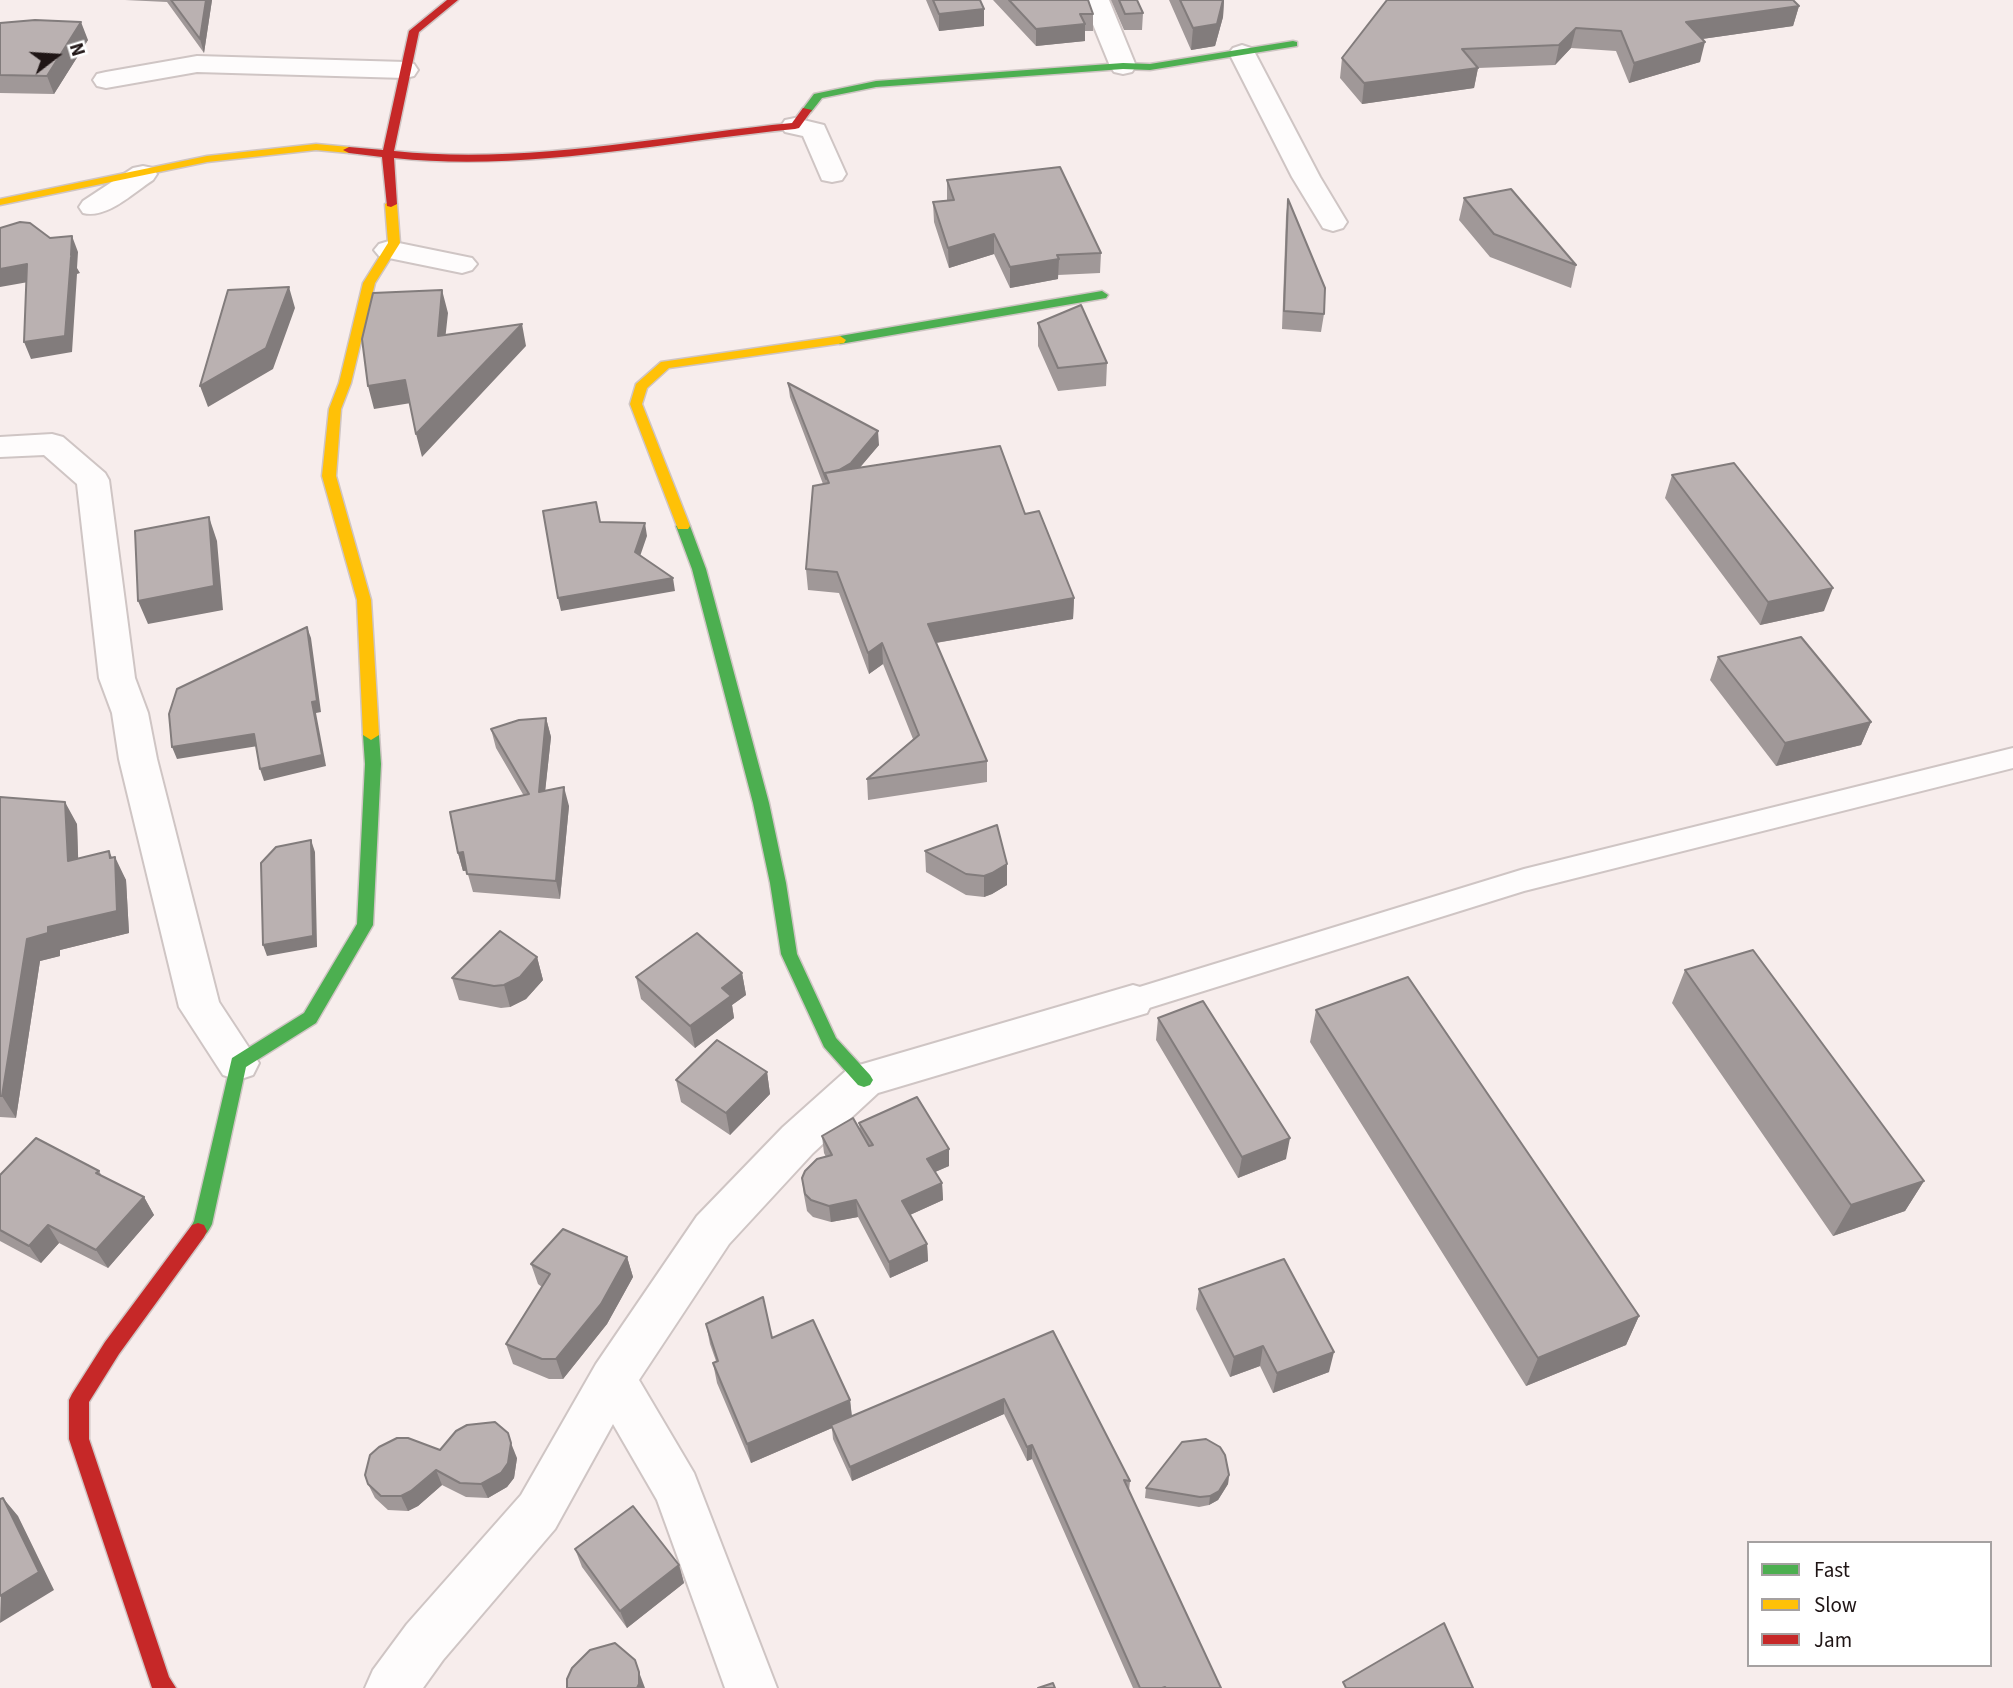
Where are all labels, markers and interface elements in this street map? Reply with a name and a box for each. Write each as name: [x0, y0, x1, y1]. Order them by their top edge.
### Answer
north arrow: [21, 21, 91, 91]
text: N: [62, 40, 91, 60]
legend: [1747, 1541, 1992, 1667]
text: Fast: [1814, 1555, 1850, 1585]
text: Slow: [1814, 1590, 1857, 1620]
text: Jam: [1814, 1625, 1852, 1655]

